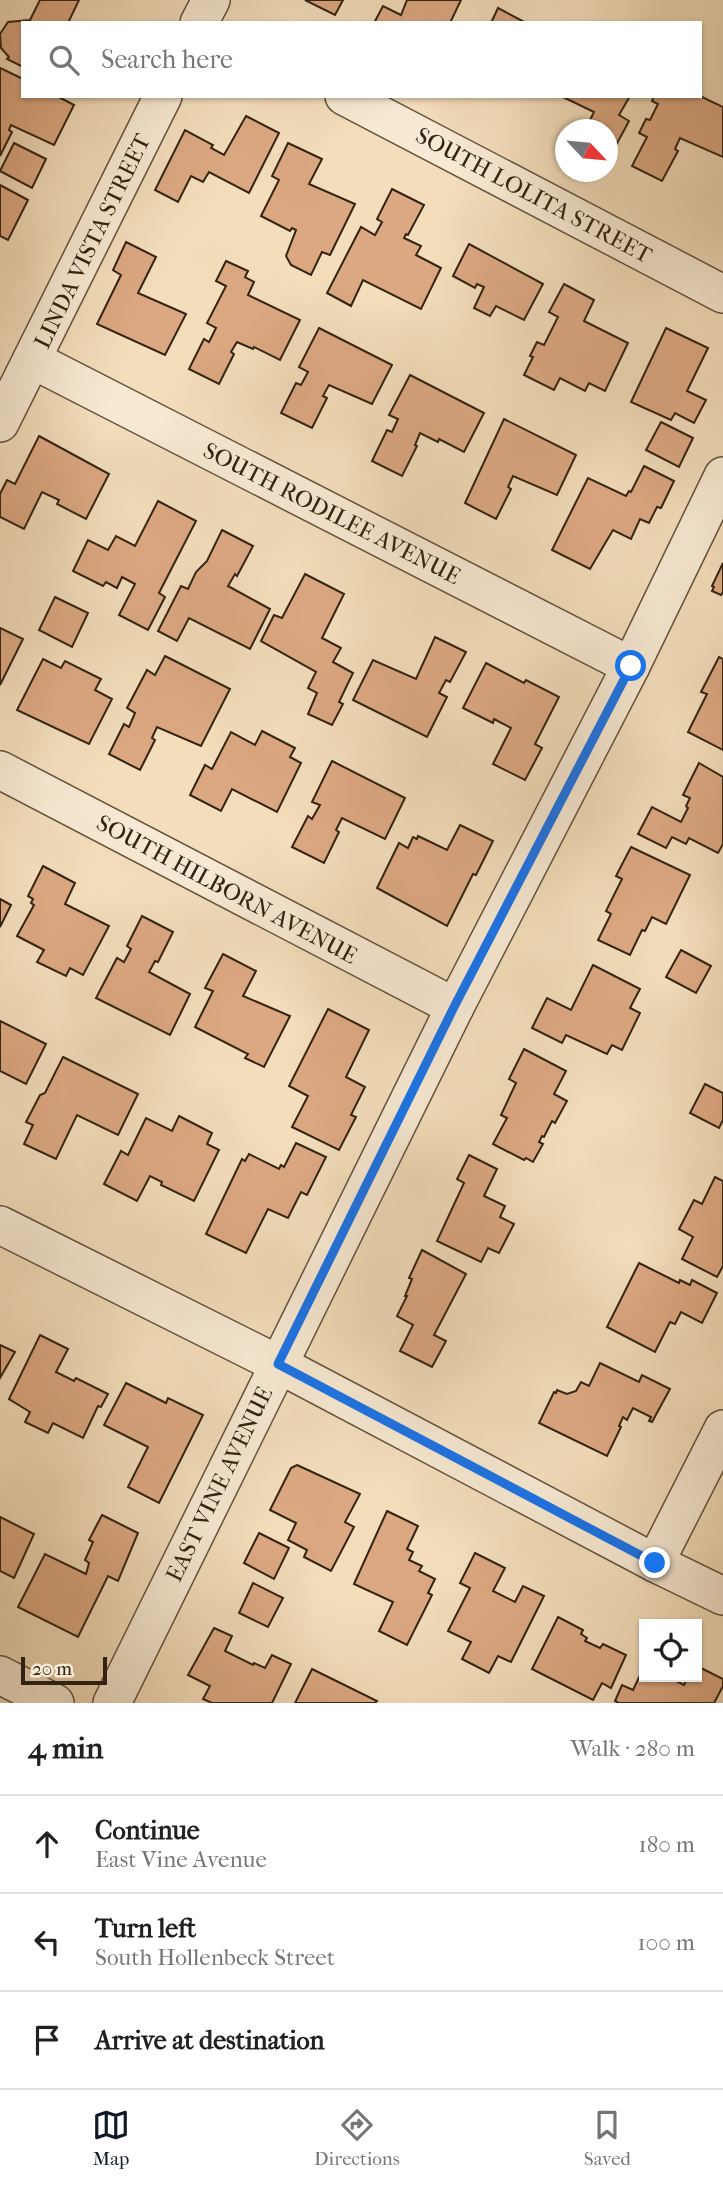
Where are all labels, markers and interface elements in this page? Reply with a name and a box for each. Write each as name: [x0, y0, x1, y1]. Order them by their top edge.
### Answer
search box: [21, 21, 702, 98]
icon: search: [45, 41, 83, 79]
text: Search here: [101, 44, 233, 75]
north arrow: [555, 119, 618, 182]
street label: SOUTH LOLITA STREET: [411, 122, 657, 269]
street label: LINDA VISTA STREET: [29, 129, 156, 353]
street label: SOUTH RODILEE AVENUE: [199, 437, 465, 590]
route start: [615, 650, 646, 681]
street label: SOUTH HILBORN AVENUE: [92, 809, 362, 970]
street label: EAST VINE AVENUE: [160, 1382, 278, 1586]
route end: [639, 1547, 670, 1578]
map controls: [639, 1619, 702, 1682]
button: locate: [639, 1619, 702, 1682]
scale bar: [21, 1654, 107, 1686]
text: 20 m: [32, 1658, 72, 1680]
text: 4 min: [28, 1731, 103, 1766]
text: Walk · 280 m: [571, 1735, 695, 1762]
text: Continue: [95, 1815, 200, 1846]
icon: ahead: [28, 1825, 66, 1863]
text: 180 m: [638, 1831, 695, 1858]
text: East Vine Avenue: [95, 1846, 267, 1873]
text: Turn left: [95, 1913, 196, 1944]
icon: left: [28, 1923, 66, 1961]
text: 100 m: [637, 1929, 695, 1956]
text: South Hollenbeck Street: [95, 1944, 335, 1971]
icon: arrive: [28, 2021, 66, 2059]
text: Arrive at destination: [95, 2025, 325, 2056]
tab: Map: [92, 2106, 130, 2170]
tab: Directions: [314, 2106, 400, 2170]
tab: Saved: [584, 2106, 631, 2170]

